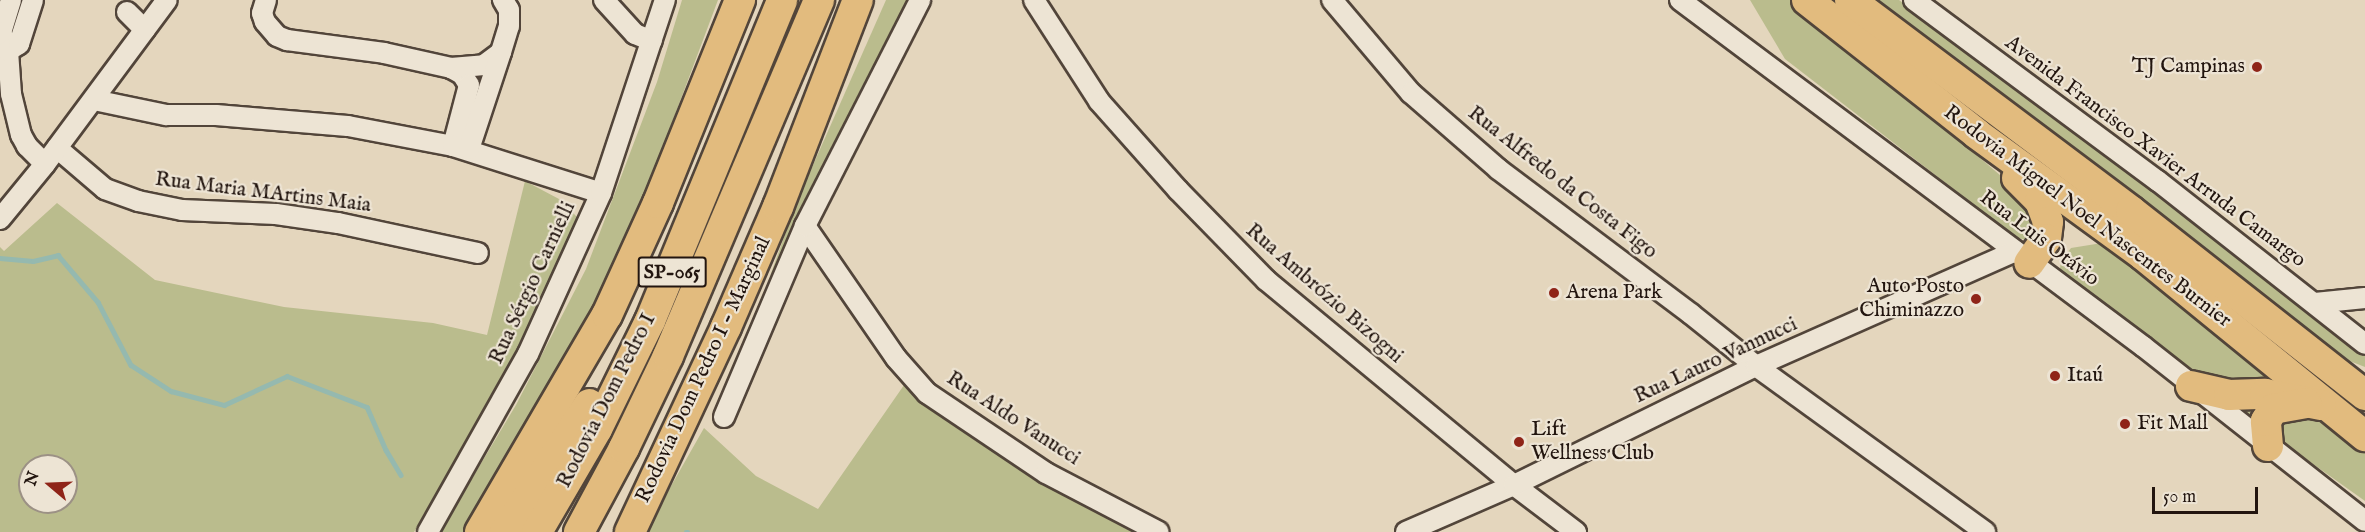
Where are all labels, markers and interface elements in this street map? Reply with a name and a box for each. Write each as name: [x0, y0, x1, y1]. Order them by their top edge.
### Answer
street label: Avenida Francisco Xavier Arruda Camargo: [2000, 31, 2310, 273]
place label: TJ Campinas: [2132, 54, 2245, 80]
marker: TJ Campinas: [2250, 60, 2264, 74]
street label: Rodovia Miguel Noel Nascentes Burnier: [1938, 100, 2236, 334]
street label: Rua Alfredo da Costa Figo: [1462, 101, 1662, 265]
street label: Rua Maria MArtins Maia: [154, 167, 372, 219]
street label: Rua Luis Otávio: [1974, 186, 2104, 292]
street label: Rua Sérgio Carnielli: [484, 198, 582, 368]
street label: Rua Ambrózio Bizogni: [1240, 219, 1408, 369]
street label: Rodovia Dom Pedro I - Marginal: [631, 233, 777, 507]
road number: SP-065: [638, 255, 706, 289]
place label: Auto Posto Chiminazzo: [1859, 274, 1964, 324]
place label: Arena Park: [1566, 280, 1662, 306]
marker: Arena Park: [1547, 286, 1561, 300]
marker: Auto Posto Chiminazzo: [1969, 292, 1983, 306]
street label: Rodovia Dom Pedro I: [552, 310, 662, 492]
street label: Rua Lauro Vannucci: [1630, 312, 1802, 410]
place label: Itaú: [2067, 363, 2103, 389]
street label: Rua Aldo Vanucci: [941, 366, 1085, 472]
marker: Itaú: [2048, 369, 2062, 383]
place label: Fit Mall: [2137, 411, 2208, 437]
place label: Lift Wellness Club: [1531, 417, 1654, 467]
marker: Fit Mall: [2118, 417, 2132, 431]
marker: Lift Wellness Club: [1512, 435, 1526, 449]
north arrow: [18, 454, 78, 514]
text: N: [21, 469, 45, 489]
scale bar: [2155, 475, 2262, 513]
text: 50 m: [2163, 486, 2196, 509]

